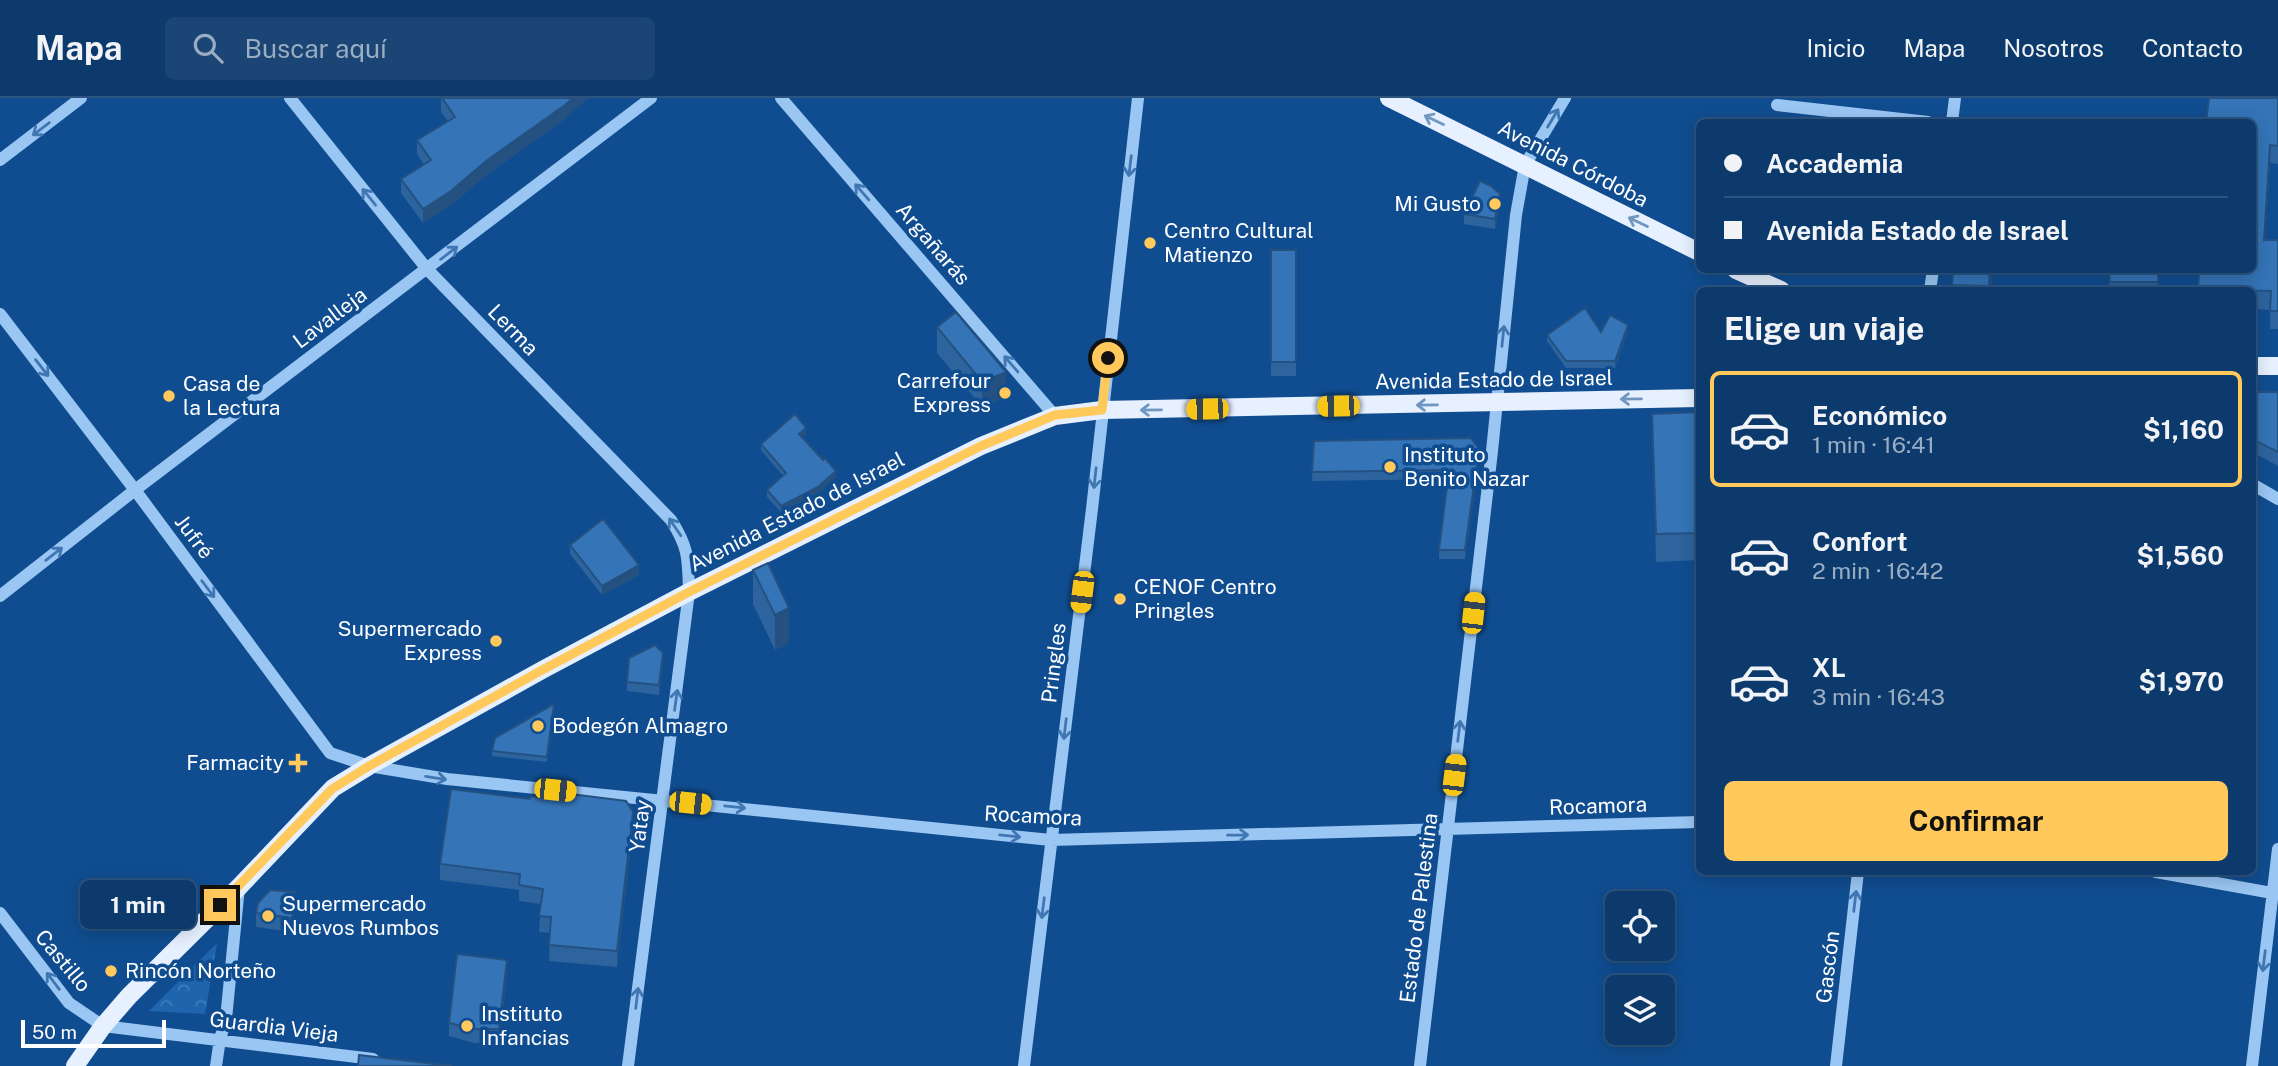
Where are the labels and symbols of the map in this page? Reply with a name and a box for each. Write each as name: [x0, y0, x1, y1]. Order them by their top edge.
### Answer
one-way arrow: [1547, 108, 1561, 128]
one-way arrow: [1424, 113, 1445, 127]
street label: Avenida Córdoba: [1494, 115, 1653, 212]
one-way arrow: [32, 121, 51, 136]
one-way arrow: [1123, 154, 1136, 177]
one-way arrow: [854, 183, 870, 201]
one-way arrow: [362, 188, 377, 206]
place label: Mi Gusto: [1394, 191, 1481, 216]
marker: Mi Gusto: [1487, 196, 1503, 212]
street label: Argañarás: [891, 197, 976, 290]
one-way arrow: [1628, 215, 1649, 229]
place label: Centro Cultural Matienzo: [1164, 218, 1314, 267]
marker: Centro Cultural Matienzo: [1142, 235, 1158, 251]
one-way arrow: [439, 245, 458, 260]
street label: Lavalleja: [288, 282, 372, 353]
street label: Lerma: [483, 299, 544, 360]
one-way arrow: [1496, 325, 1509, 348]
route start: [1092, 342, 1124, 374]
one-way arrow: [1003, 355, 1019, 373]
one-way arrow: [34, 358, 49, 377]
street label: Avenida Estado de Israel: [1375, 365, 1613, 394]
place label: Carrefour Express: [897, 368, 991, 417]
place label: Casa de la Lectura: [183, 371, 280, 420]
marker: Carrefour Express: [997, 385, 1013, 401]
marker: Casa de la Lectura: [161, 388, 177, 404]
one-way arrow: [1620, 393, 1643, 406]
car: [1317, 395, 1360, 417]
car: [1186, 398, 1229, 420]
one-way arrow: [1416, 398, 1439, 412]
one-way arrow: [1139, 403, 1162, 416]
place label: Instituto Benito Nazar: [1404, 442, 1529, 491]
street label: Avenida Estado de Israel: [685, 446, 909, 577]
marker: Instituto Benito Nazar: [1382, 459, 1398, 475]
one-way arrow: [1088, 466, 1101, 489]
street label: Jufré: [170, 510, 219, 564]
one-way arrow: [668, 518, 682, 537]
one-way arrow: [44, 546, 62, 562]
car: [1070, 570, 1095, 614]
place label: CENOF Centro Pringles: [1134, 574, 1277, 623]
one-way arrow: [201, 579, 216, 597]
marker: CENOF Centro Pringles: [1112, 591, 1128, 607]
car: [1461, 591, 1486, 635]
place label: Supermercado Express: [338, 616, 482, 665]
street label: Pringles: [1036, 622, 1071, 704]
marker: Supermercado Express: [488, 633, 504, 649]
one-way arrow: [669, 689, 682, 712]
place label: Bodegón Almagro: [552, 713, 728, 738]
one-way arrow: [1058, 717, 1071, 739]
marker: Bodegón Almagro: [530, 718, 546, 734]
one-way arrow: [1453, 720, 1466, 742]
place label: Farmacity: [186, 750, 284, 775]
car: [1442, 753, 1467, 797]
marker: Farmacity: [290, 755, 306, 771]
one-way arrow: [424, 772, 447, 785]
car: [534, 777, 577, 803]
car: [669, 790, 712, 816]
street label: Rocamora: [1549, 791, 1647, 820]
street label: Yatay: [624, 798, 655, 854]
street label: Rocamora: [983, 800, 1083, 831]
one-way arrow: [724, 801, 746, 814]
street label: Estado de Palestina: [1394, 811, 1443, 1004]
one-way arrow: [1226, 828, 1249, 842]
one-way arrow: [999, 829, 1021, 842]
callout: 1 min: [80, 880, 196, 930]
route end: [204, 889, 236, 921]
one-way arrow: [1848, 890, 1861, 913]
place label: Supermercado Nuevos Rumbos: [282, 891, 439, 940]
one-way arrow: [1037, 896, 1050, 918]
marker: Supermercado Nuevos Rumbos: [260, 908, 276, 924]
street label: Castillo: [30, 924, 97, 997]
street label: Gascón: [1811, 929, 1844, 1005]
one-way arrow: [2258, 949, 2271, 972]
place label: Rincón Norteño: [125, 958, 276, 983]
marker: Rincón Norteño: [103, 963, 119, 979]
one-way arrow: [45, 973, 60, 991]
one-way arrow: [630, 987, 643, 1010]
place label: Instituto Infancias: [481, 1001, 569, 1050]
street label: Guardia Vieja: [208, 1006, 340, 1047]
scale bar: [21, 1017, 166, 1049]
marker: Instituto Infancias: [459, 1018, 475, 1034]

